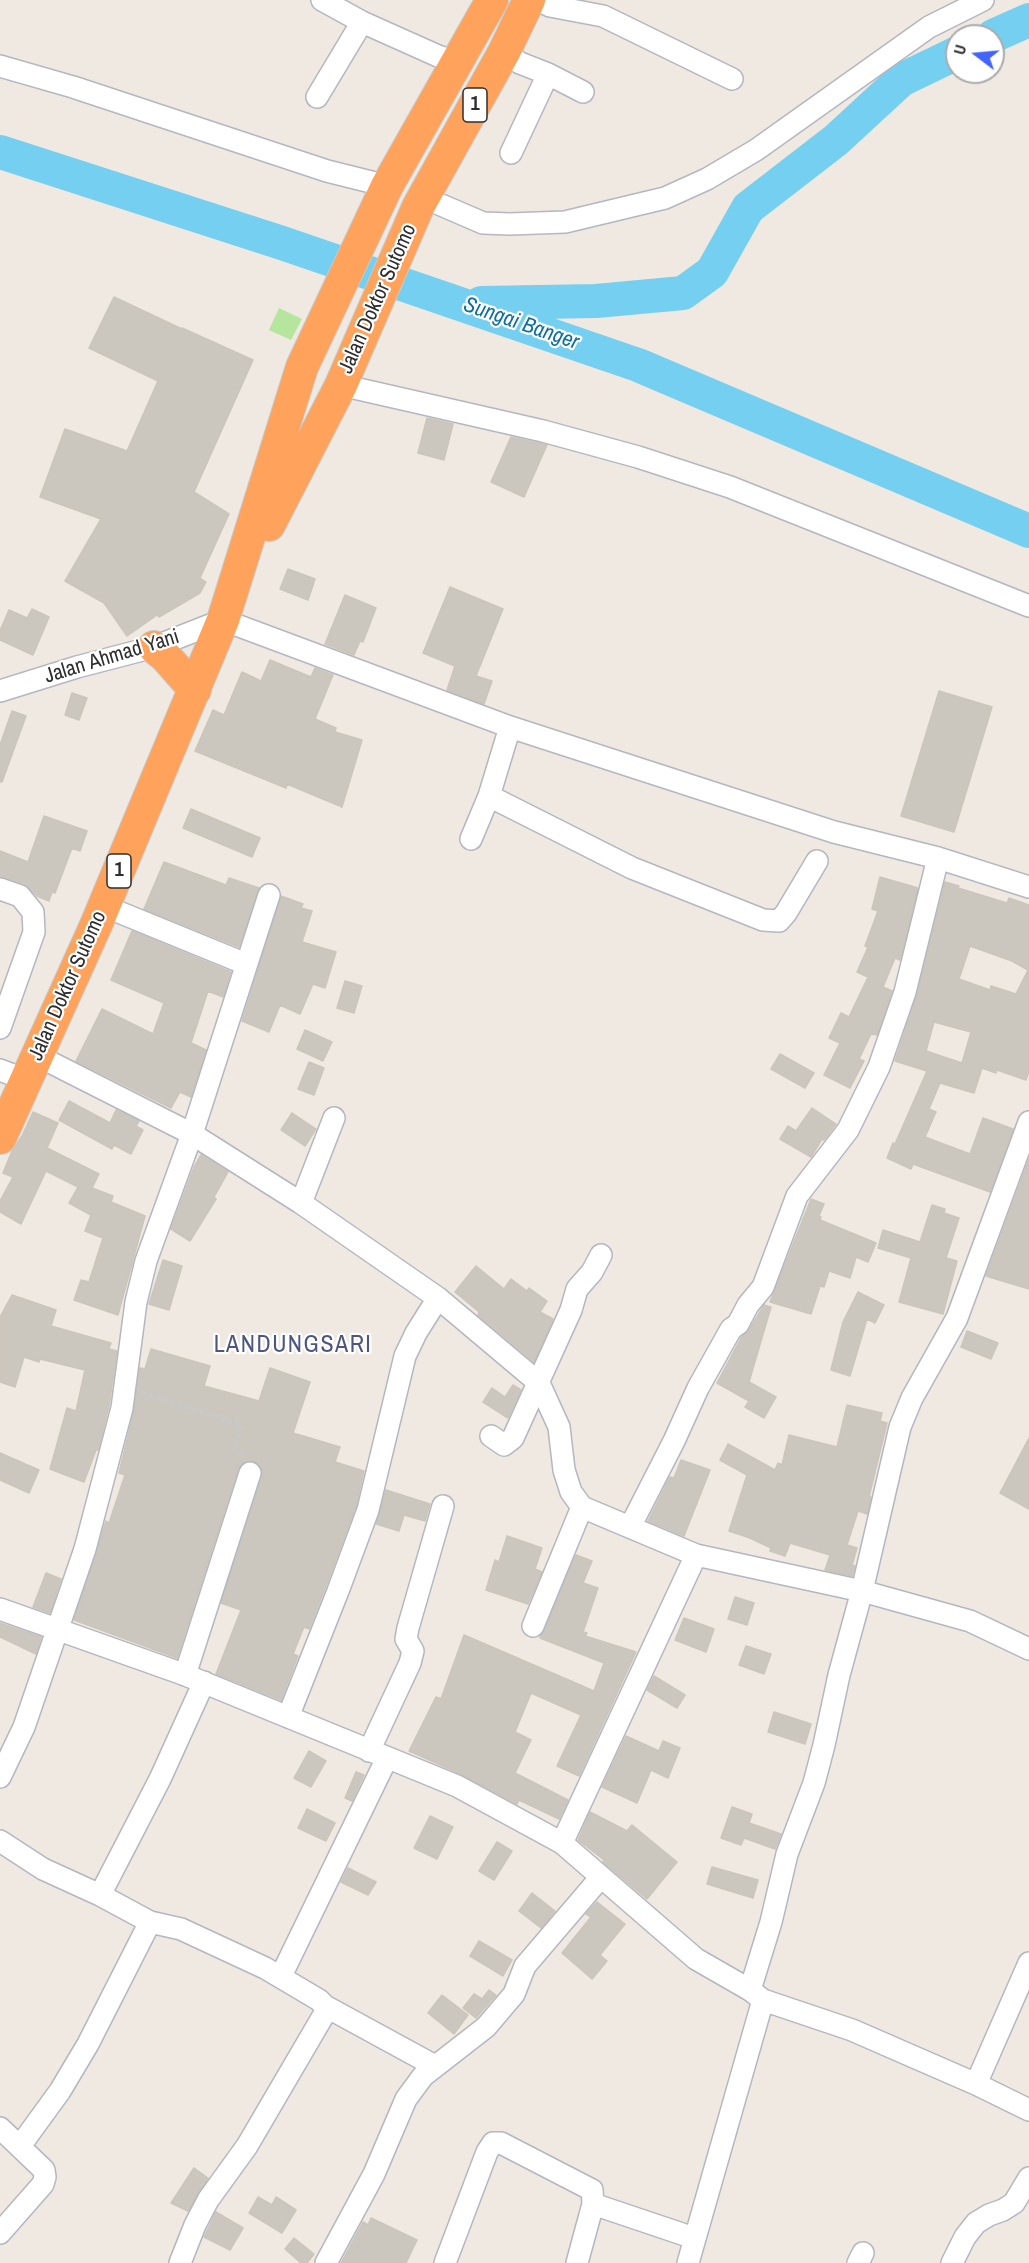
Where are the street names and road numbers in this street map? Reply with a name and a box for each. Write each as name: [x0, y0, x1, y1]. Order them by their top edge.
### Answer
road number: 1: [463, 88, 487, 122]
street label: Jalan Doktor Sutomo: [334, 220, 422, 378]
street label: Jalan Ahmad Yani: [42, 625, 182, 689]
road number: 1: [107, 854, 131, 888]
street label: Jalan Doktor Sutomo: [24, 907, 112, 1065]

